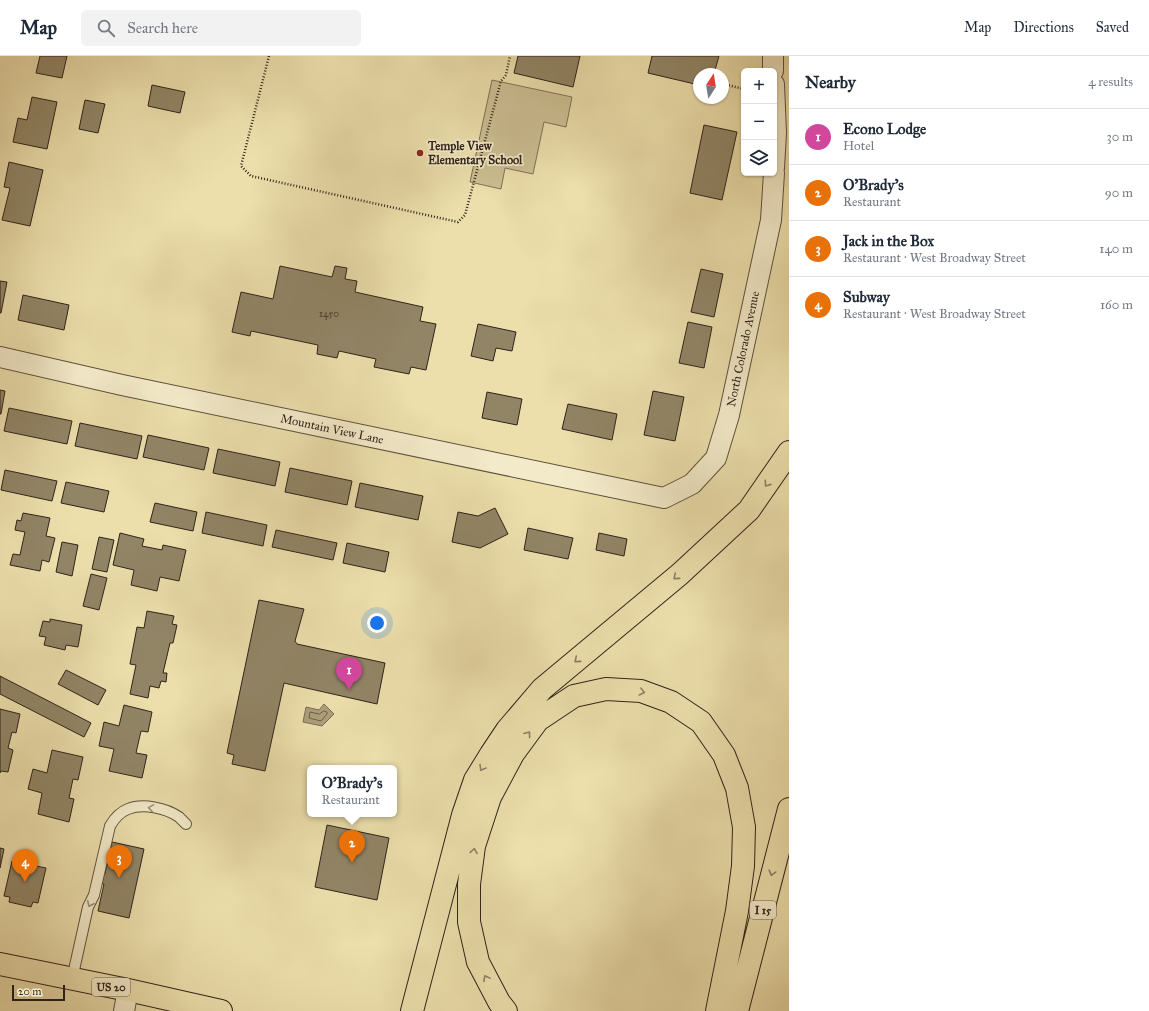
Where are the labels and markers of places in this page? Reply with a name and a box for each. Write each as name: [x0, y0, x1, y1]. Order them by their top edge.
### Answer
place label: Temple View Elementary School: [427, 139, 523, 168]
marker: Temple View Elementary School: [415, 148, 425, 158]
pin: 1: [336, 657, 362, 690]
pin: 2: [339, 830, 365, 863]
pin: 3: [106, 845, 132, 878]
pin: 4: [12, 849, 38, 882]

